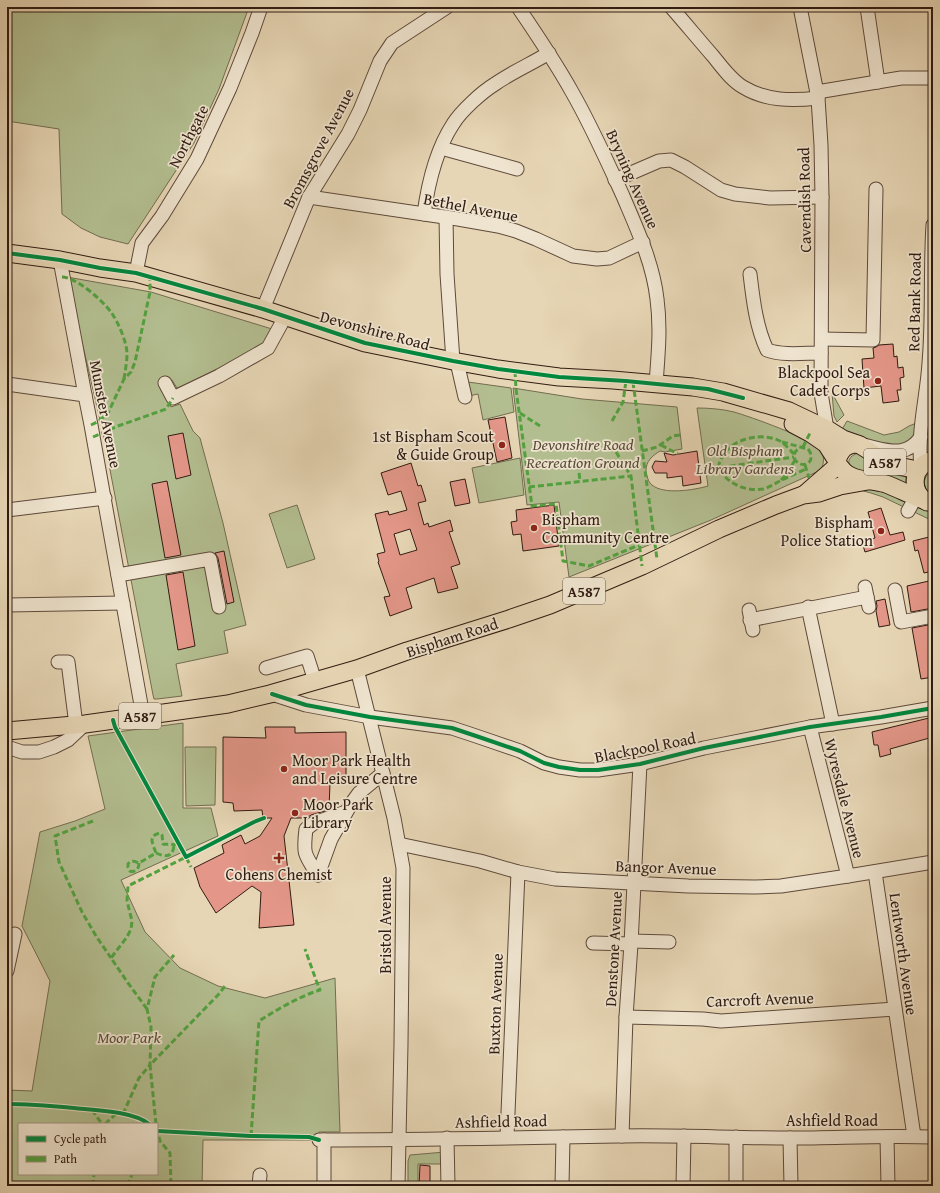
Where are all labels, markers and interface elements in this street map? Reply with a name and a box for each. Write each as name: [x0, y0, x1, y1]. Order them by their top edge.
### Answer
street label: Bromsgrove Avenue: [276, 84, 360, 212]
street label: Northgate: [162, 100, 214, 172]
street label: Bryning Avenue: [600, 125, 666, 233]
street label: Cavendish Road: [791, 147, 817, 253]
street label: Bethel Avenue: [422, 186, 520, 228]
street label: Red Bank Road: [901, 252, 927, 352]
street label: Devonshire Road: [317, 304, 433, 356]
street label: Munster Avenue: [84, 358, 128, 470]
place label: Blackpool Sea Cadet Corps: [778, 360, 870, 402]
marker: Blackpool Sea Cadet Corps: [873, 376, 883, 386]
place label: 1st Bispham Scout & Guide Group: [372, 424, 494, 466]
park label: Devonshire Road Recreation Ground: [525, 432, 640, 474]
park label: Old Bispham Library Gardens: [695, 438, 794, 480]
marker: 1st Bispham Scout & Guide Group: [497, 440, 507, 450]
road number: A587: [864, 449, 906, 475]
place label: Bispham Community Centre: [542, 507, 669, 549]
place label: Bispham Police Station: [781, 510, 873, 552]
marker: Bispham Community Centre: [529, 523, 539, 533]
marker: Bispham Police Station: [876, 526, 886, 536]
road number: A587: [563, 578, 605, 604]
street label: Bispham Road: [403, 611, 501, 663]
road number: A587: [119, 703, 161, 729]
street label: Blackpool Road: [592, 725, 698, 769]
street label: Wyresdale Avenue: [819, 736, 871, 860]
place label: Moor Park Health and Leisure Centre: [292, 748, 418, 790]
marker: Moor Park Health and Leisure Centre: [279, 764, 289, 774]
place label: Moor Park Library: [303, 792, 374, 834]
marker: Moor Park Library: [290, 808, 300, 818]
marker: Cohens Chemist: [274, 853, 284, 863]
street label: Bangor Avenue: [615, 853, 717, 881]
place label: Cohens Chemist: [226, 862, 333, 886]
street label: Bristol Avenue: [373, 876, 397, 974]
street label: Denstone Avenue: [598, 891, 628, 1007]
street label: Lentworth Avenue: [884, 891, 924, 1017]
street label: Buxton Avenue: [481, 953, 509, 1055]
street label: Carcroft Avenue: [706, 985, 814, 1013]
park label: Moor Park: [97, 1025, 161, 1049]
street label: Ashfield Road: [455, 1108, 548, 1134]
street label: Ashfield Road: [786, 1108, 879, 1132]
legend: [18, 1123, 158, 1175]
text: Cycle path: [54, 1130, 107, 1147]
text: Path: [54, 1150, 77, 1167]

